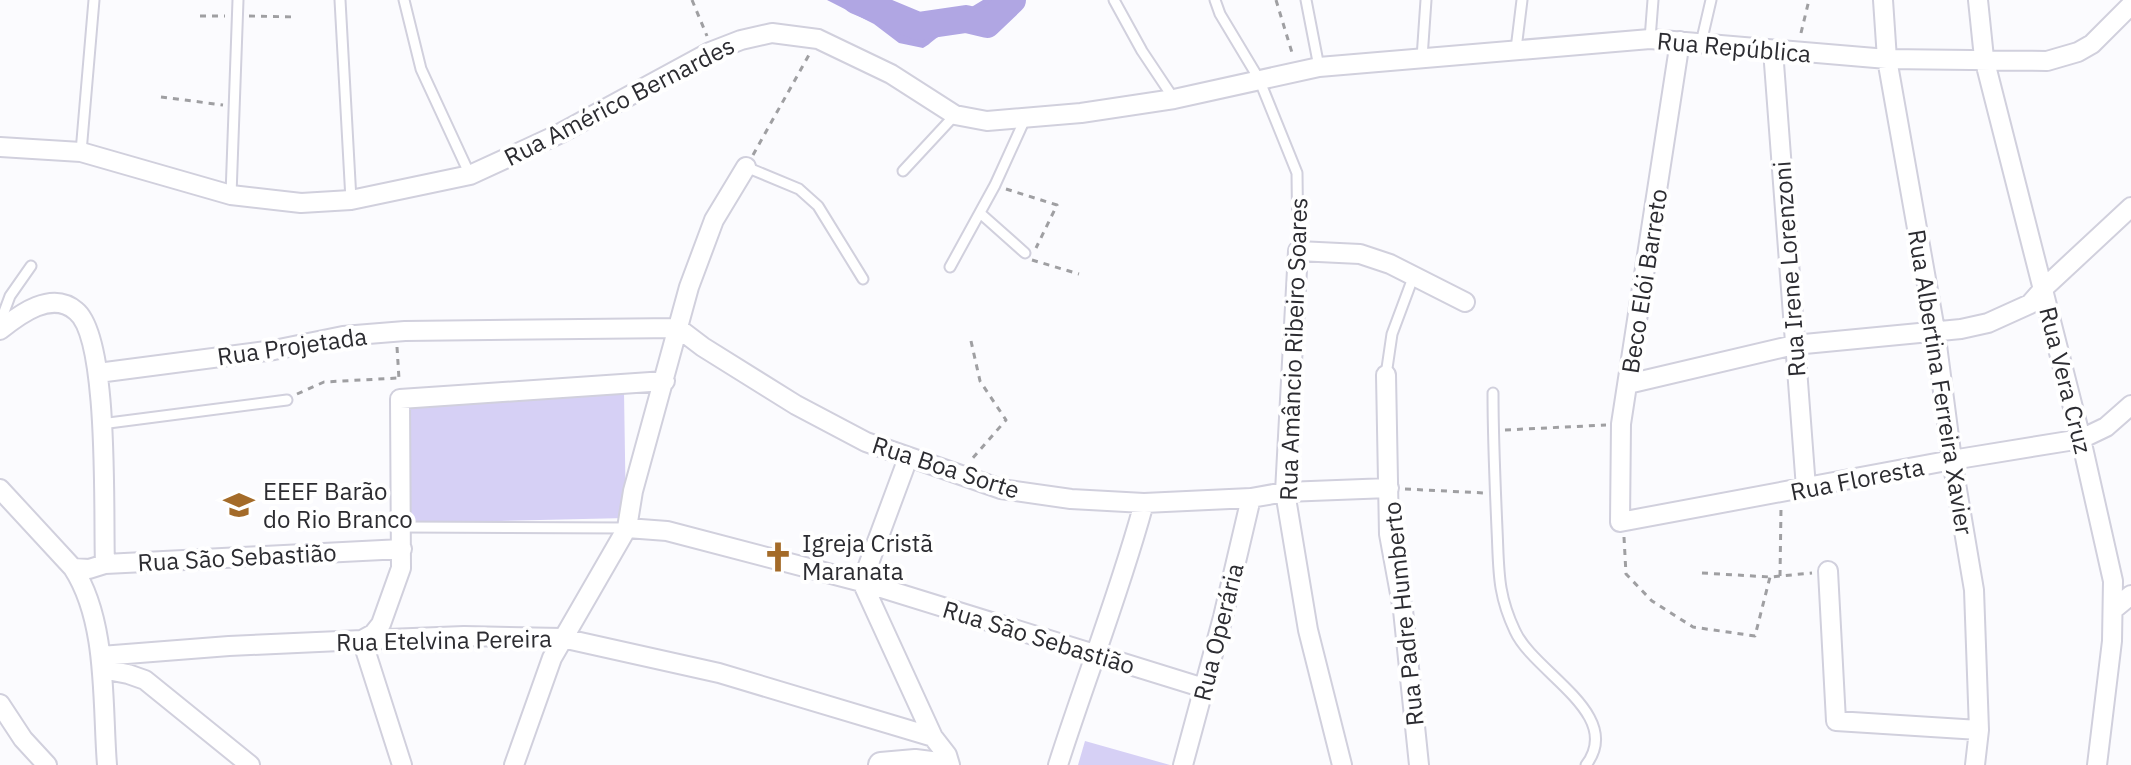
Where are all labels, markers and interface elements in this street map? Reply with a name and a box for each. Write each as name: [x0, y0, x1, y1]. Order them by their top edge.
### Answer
street label: Rua República: [1656, 24, 1813, 70]
street label: Rua Américo Bernardes: [498, 29, 740, 173]
street label: Rua Irene Lorenzoni: [1766, 160, 1812, 378]
street label: Beco Elói Barreto: [1614, 186, 1674, 376]
street label: Rua Amâncio Ribeiro Soares: [1272, 197, 1314, 501]
street label: Rua Albertina Ferreira Xavier: [1901, 227, 1981, 537]
street label: Rua Vera Cruz: [2032, 303, 2100, 457]
street label: Rua Projetada: [215, 320, 369, 372]
street label: Rua Boa Sorte: [868, 428, 1024, 506]
street label: Rua Floresta: [1787, 450, 1927, 508]
place label: EEEF Barão do Rio Branco: [263, 475, 413, 535]
school or university icon: EEEF Barão do Rio Branco: [222, 488, 256, 522]
street label: Rua Padre Humberto: [1375, 500, 1431, 728]
place label: Igreja Cristã Maranata: [802, 527, 933, 587]
street label: Rua São Sebastião: [137, 536, 337, 578]
church icon: Igreja Cristã Maranata: [761, 540, 795, 574]
street label: Rua Operária: [1185, 560, 1251, 704]
street label: Rua São Sebastião: [939, 593, 1139, 681]
street label: Rua Etelvina Pereira: [336, 622, 552, 658]

